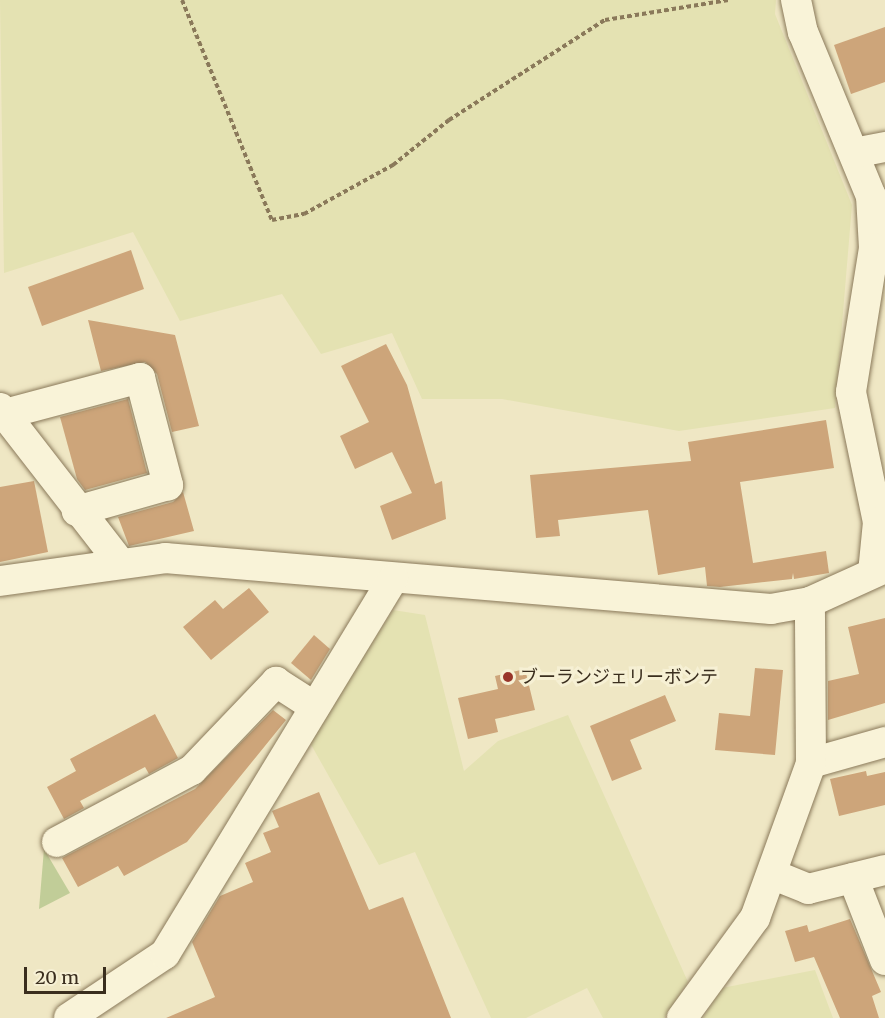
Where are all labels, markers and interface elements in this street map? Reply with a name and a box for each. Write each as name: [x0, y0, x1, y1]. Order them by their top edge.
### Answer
place label: ブーランジェリーボンテ: [520, 666, 718, 688]
marker: ブーランジェリーボンテ: [501, 670, 515, 684]
scale bar: [27, 955, 110, 993]
text: 20 m: [35, 966, 79, 989]

